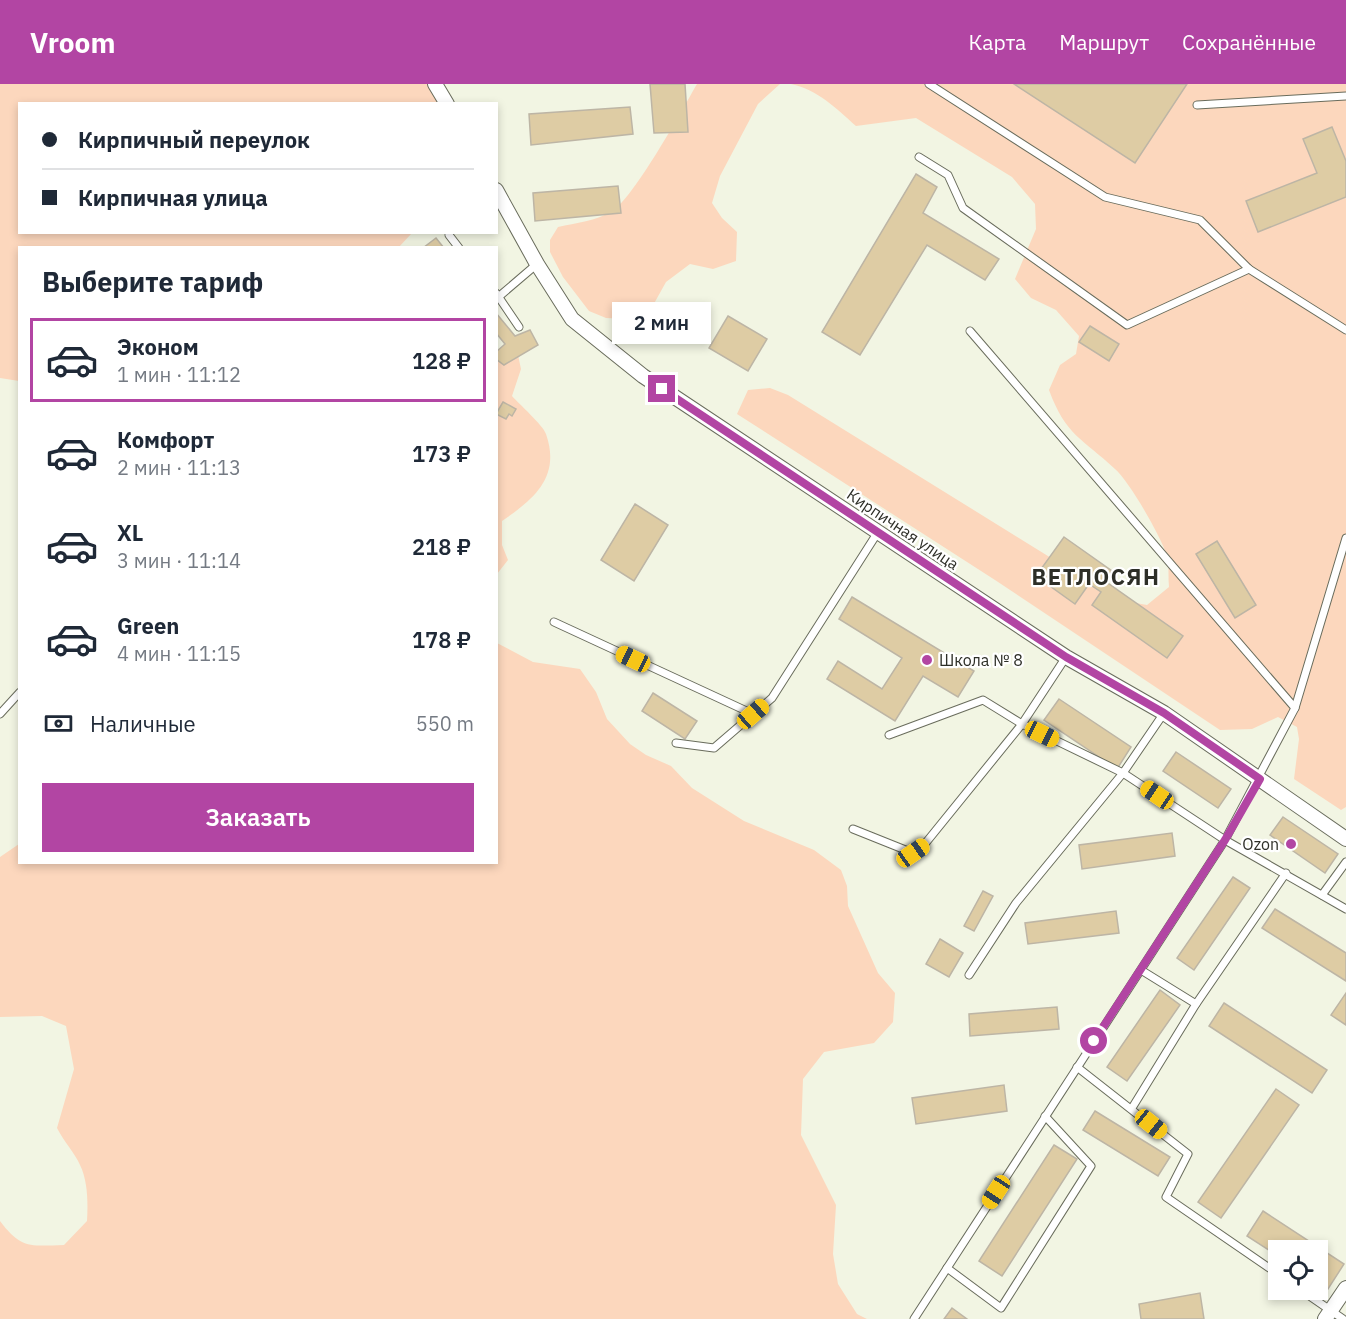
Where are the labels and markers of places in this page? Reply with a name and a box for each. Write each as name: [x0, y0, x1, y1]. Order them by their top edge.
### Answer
place label: Школа № 8: [939, 650, 1023, 670]
marker: Школа № 8: [920, 653, 934, 667]
place label: Ozon: [1242, 834, 1279, 854]
marker: Ozon: [1284, 837, 1298, 851]

